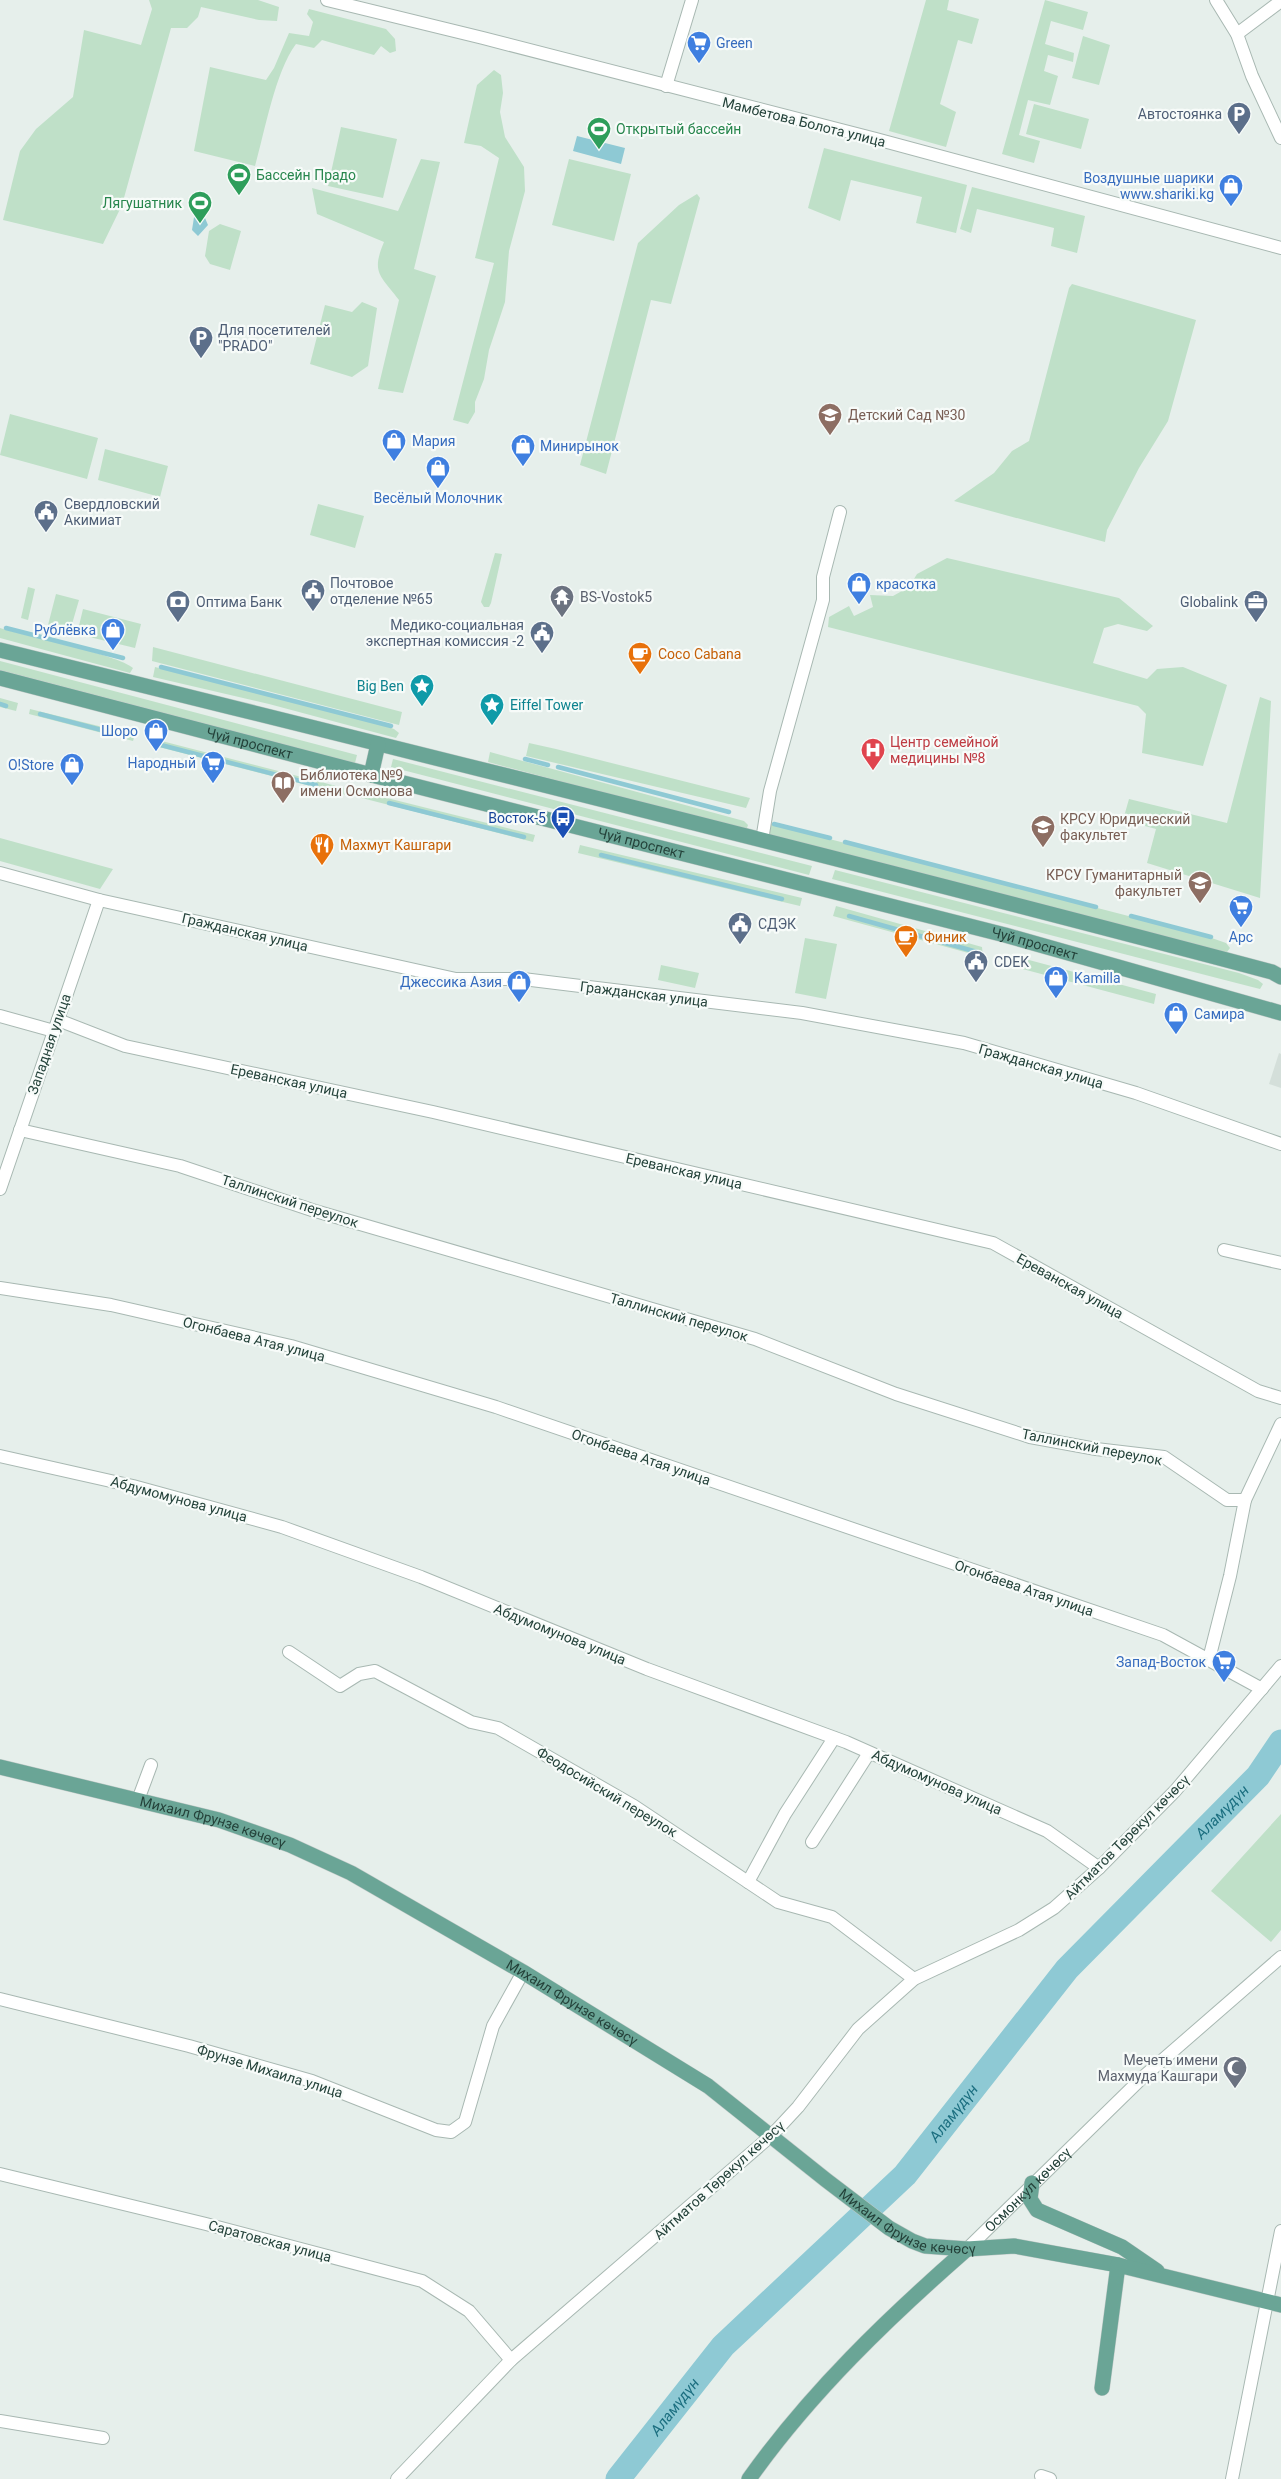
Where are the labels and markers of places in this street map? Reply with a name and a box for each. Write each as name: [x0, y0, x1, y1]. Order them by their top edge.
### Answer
supermarket icon: Green: [686, 30, 712, 64]
place label: Green: [716, 35, 753, 51]
parking icon: Автостоянка: [1226, 101, 1252, 135]
place label: Автостоянка: [1138, 106, 1222, 122]
sports icon: Открытый бассейн: [586, 116, 612, 150]
place label: Открытый бассейн: [616, 121, 741, 137]
sports icon: Бассейн Прадо: [226, 162, 252, 196]
place label: Бассейн Прадо: [256, 167, 356, 183]
place label: Воздушные шарики www.shariki.kg: [1083, 170, 1214, 202]
shop icon: Воздушные шарики www.shariki.kg: [1218, 173, 1244, 207]
sports icon: Лягушатник: [187, 190, 213, 224]
place label: Лягушатник: [103, 195, 182, 211]
place label: Для посетителей "PRADO": [218, 322, 331, 354]
parking icon: Для посетителей "PRADO": [188, 325, 214, 359]
school or university icon: Детский Сад №30: [817, 402, 843, 436]
place label: Детский Сад №30: [848, 407, 966, 423]
shop icon: Мария: [381, 428, 407, 462]
place label: Мария: [412, 433, 455, 449]
shop icon: Минирынок: [510, 433, 536, 467]
place label: Минирынок: [540, 438, 619, 454]
shop icon: Весёлый Молочник: [425, 455, 451, 489]
place label: Весёлый Молочник: [374, 490, 503, 506]
place label: Свердловский Акимиат: [64, 496, 160, 528]
public building icon: Свердловский Акимиат: [33, 499, 59, 533]
shop icon: красотка: [846, 571, 872, 605]
place label: Почтовое отделение №65: [330, 575, 433, 607]
place label: красотка: [876, 576, 936, 592]
public building icon: Почтовое отделение №65: [300, 578, 326, 612]
temple icon: BS-Vostok5: [549, 584, 575, 618]
bank icon: Оптима Банк: [165, 589, 191, 623]
place label: BS-Vostok5: [580, 589, 652, 605]
office icon: Globalink: [1243, 589, 1269, 623]
place label: Оптима Банк: [196, 594, 283, 610]
place label: Globalink: [1180, 594, 1239, 610]
shop icon: Рублёвка: [100, 617, 126, 651]
place label: Медико-социальная экспертная комиссия -2: [366, 617, 524, 649]
public building icon: Медико-социальная экспертная комиссия -2: [529, 620, 555, 654]
place label: Рублёвка: [34, 622, 96, 638]
cafe icon: Coco Cabana: [627, 641, 653, 675]
place label: Coco Cabana: [658, 646, 741, 662]
place icon: Big Ben: [409, 673, 435, 707]
place label: Big Ben: [357, 678, 404, 694]
place icon: Eiffel Tower: [479, 692, 505, 726]
place label: Eiffel Tower: [510, 697, 584, 713]
shop icon: Шоро: [143, 718, 169, 752]
place label: Шоро: [101, 723, 138, 739]
place label: Центр семейной медицины №8: [890, 734, 999, 766]
hospital icon: Центр семейной медицины №8: [860, 737, 886, 771]
supermarket icon: Народный: [200, 750, 226, 784]
shop icon: O!Store: [59, 752, 85, 786]
place label: Народный: [128, 755, 196, 771]
place label: O!Store: [8, 757, 54, 773]
place label: Библиотека №9 имени Осмонова: [300, 767, 413, 799]
library icon: Библиотека №9 имени Осмонова: [270, 770, 296, 804]
bus stop icon: Восток-5: [550, 805, 576, 839]
place label: Восток-5: [488, 810, 546, 826]
place label: КРСУ Юридический факультет: [1060, 811, 1190, 843]
school or university icon: КРСУ Юридический факультет: [1030, 814, 1056, 848]
restaurant icon: Махмут Кашгари: [309, 832, 335, 866]
place label: Махмут Кашгари: [340, 837, 451, 853]
place label: КРСУ Гуманитарный факультет: [1046, 867, 1182, 899]
school or university icon: КРСУ Гуманитарный факультет: [1187, 870, 1213, 904]
supermarket icon: Арс: [1228, 894, 1254, 928]
public building icon: СДЭК: [727, 911, 753, 945]
place label: СДЭК: [758, 916, 796, 932]
cafe icon: Финик: [893, 924, 919, 958]
place label: Финик: [924, 929, 967, 945]
place label: Арс: [1229, 929, 1253, 945]
public building icon: CDEK: [963, 949, 989, 983]
place label: CDEK: [994, 954, 1029, 970]
shop icon: Kamilla: [1043, 965, 1069, 999]
shop icon: Джессика Азия: [506, 969, 532, 1003]
place label: Kamilla: [1074, 970, 1121, 986]
place label: Джессика Азия: [400, 974, 502, 990]
shop icon: Самира: [1163, 1001, 1189, 1035]
place label: Самира: [1194, 1006, 1245, 1022]
supermarket icon: Запад-Восток: [1211, 1649, 1237, 1683]
place label: Запад-Восток: [1116, 1654, 1206, 1670]
place label: Мечеть имени Махмуда Кашгари: [1098, 2052, 1218, 2084]
mosque icon: Мечеть имени Махмуда Кашгари: [1222, 2055, 1248, 2089]

